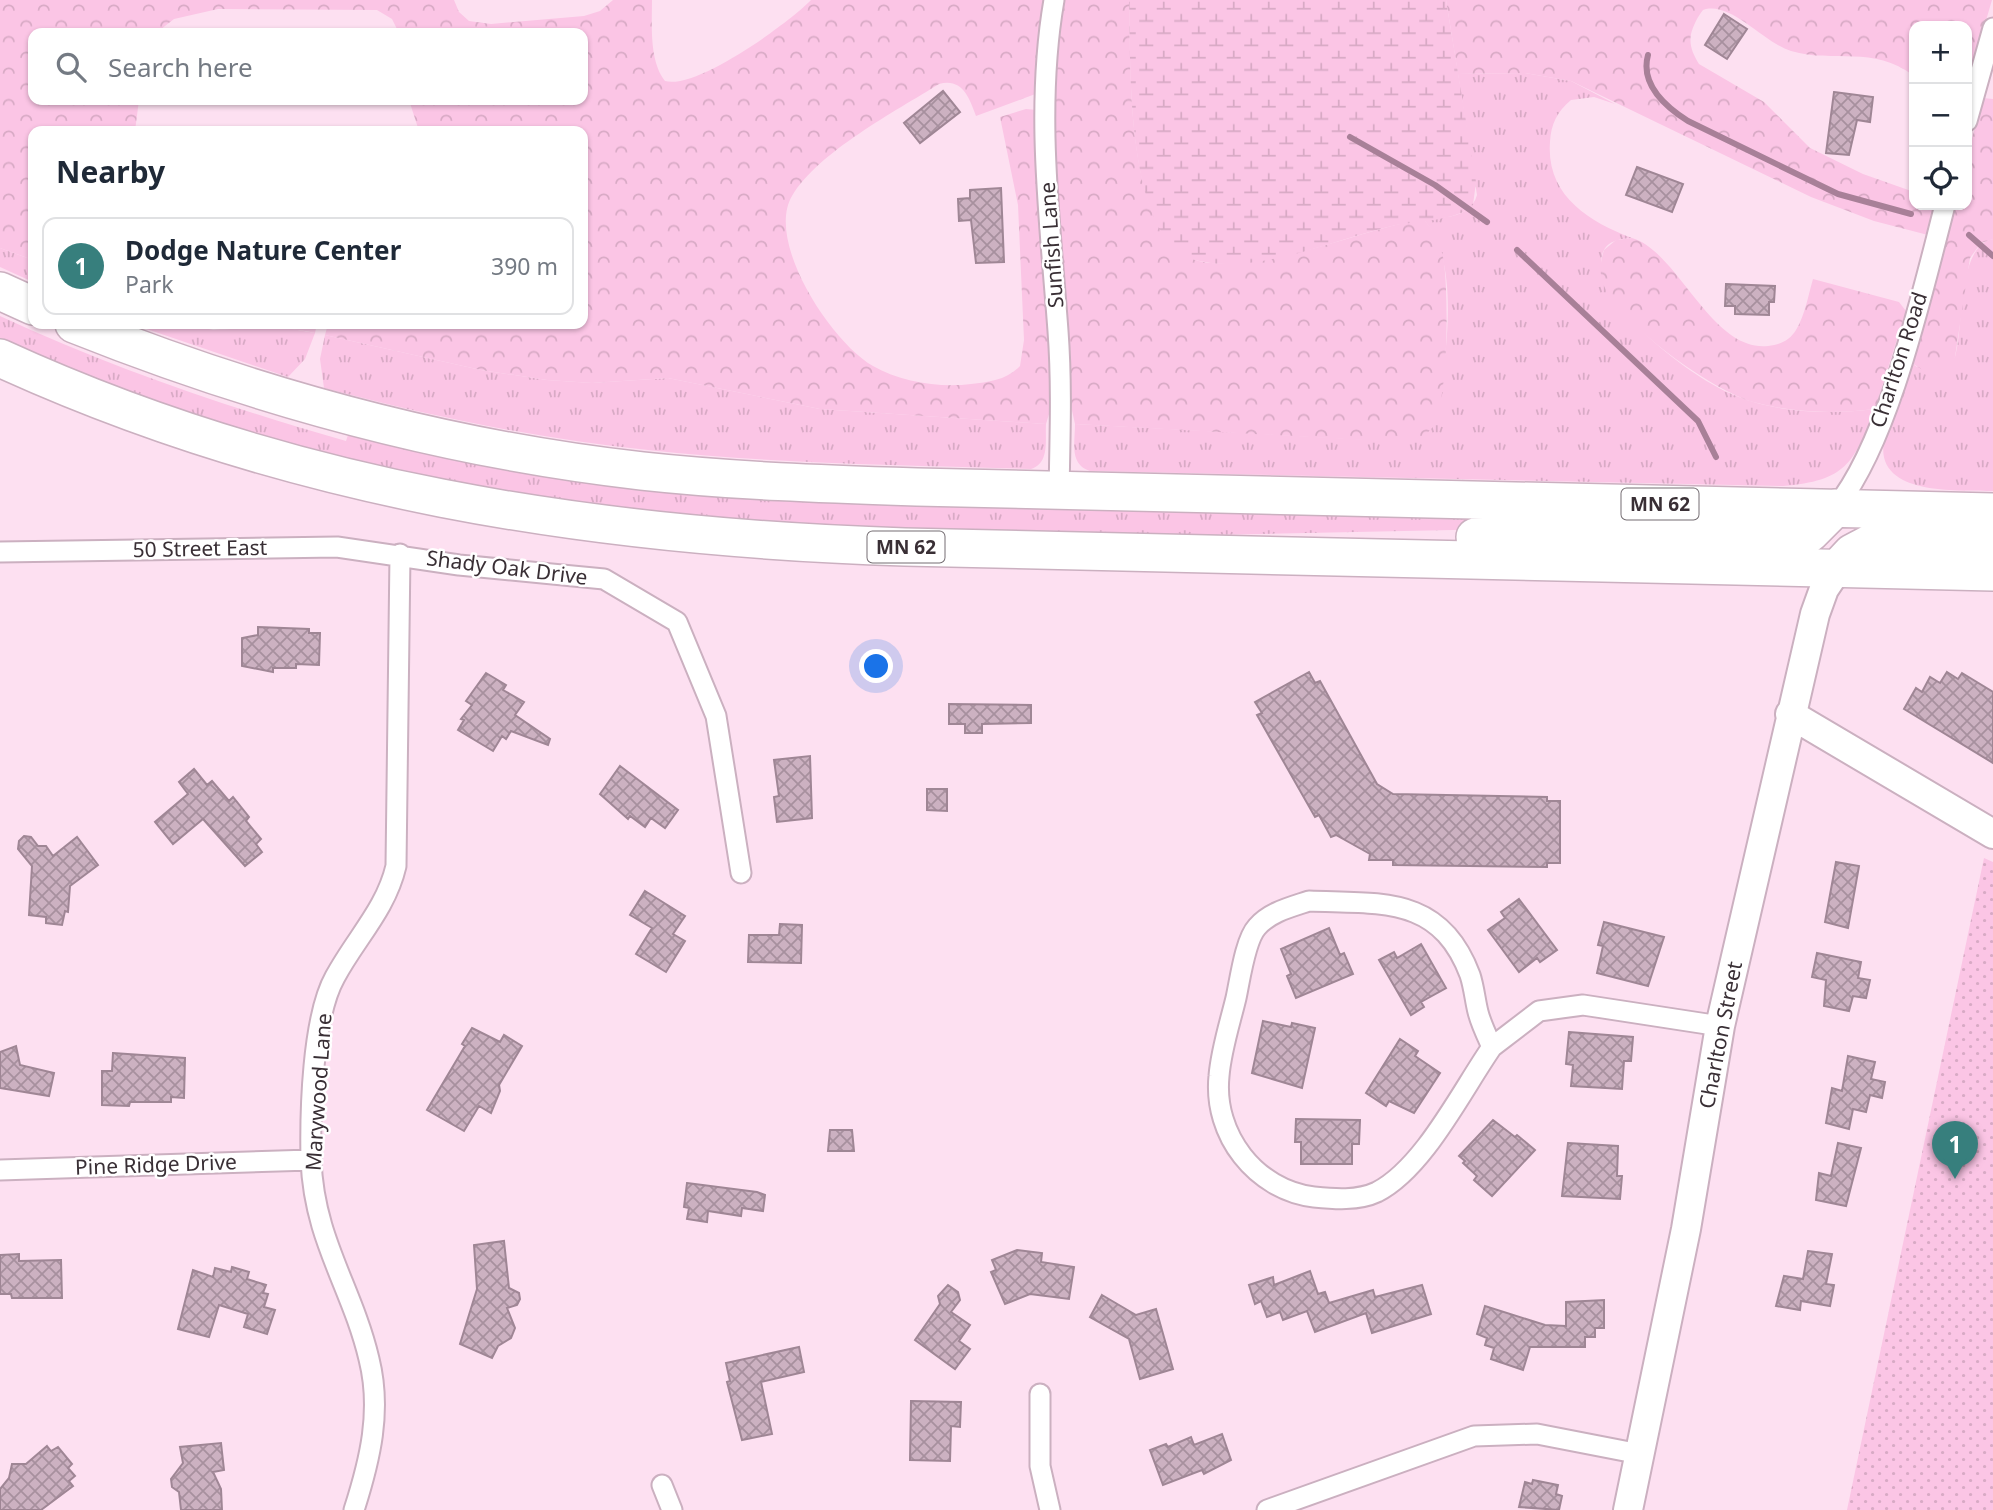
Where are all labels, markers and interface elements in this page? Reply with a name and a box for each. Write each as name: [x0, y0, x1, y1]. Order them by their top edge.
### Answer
map controls: [1909, 21, 1972, 210]
button: +: [1909, 21, 1972, 84]
search box: [28, 28, 588, 105]
icon: search: [52, 48, 90, 86]
text: Search here: [108, 49, 253, 85]
button: −: [1909, 84, 1972, 147]
button: locate: [1909, 147, 1972, 210]
text: Nearby: [56, 151, 165, 192]
street label: Sunfish Lane: [1033, 181, 1069, 309]
text: Dodge Nature Center: [125, 232, 401, 268]
text: 1: [74, 250, 88, 282]
text: 390 m: [491, 250, 558, 282]
text: Park: [125, 268, 174, 300]
street label: Charlton Road: [1863, 288, 1933, 431]
road number: MN 62: [1622, 489, 1698, 520]
road number: MN 62: [867, 532, 944, 562]
street label: 50 Street East: [132, 533, 268, 563]
street label: Shady Oak Drive: [425, 543, 589, 591]
your location: [859, 649, 893, 683]
street label: Charlton Street: [1692, 958, 1748, 1111]
street label: Marywood Lane: [299, 1012, 337, 1172]
pin: 1: [1932, 1121, 1978, 1179]
street label: Pine Ridge Drive: [75, 1147, 237, 1181]

